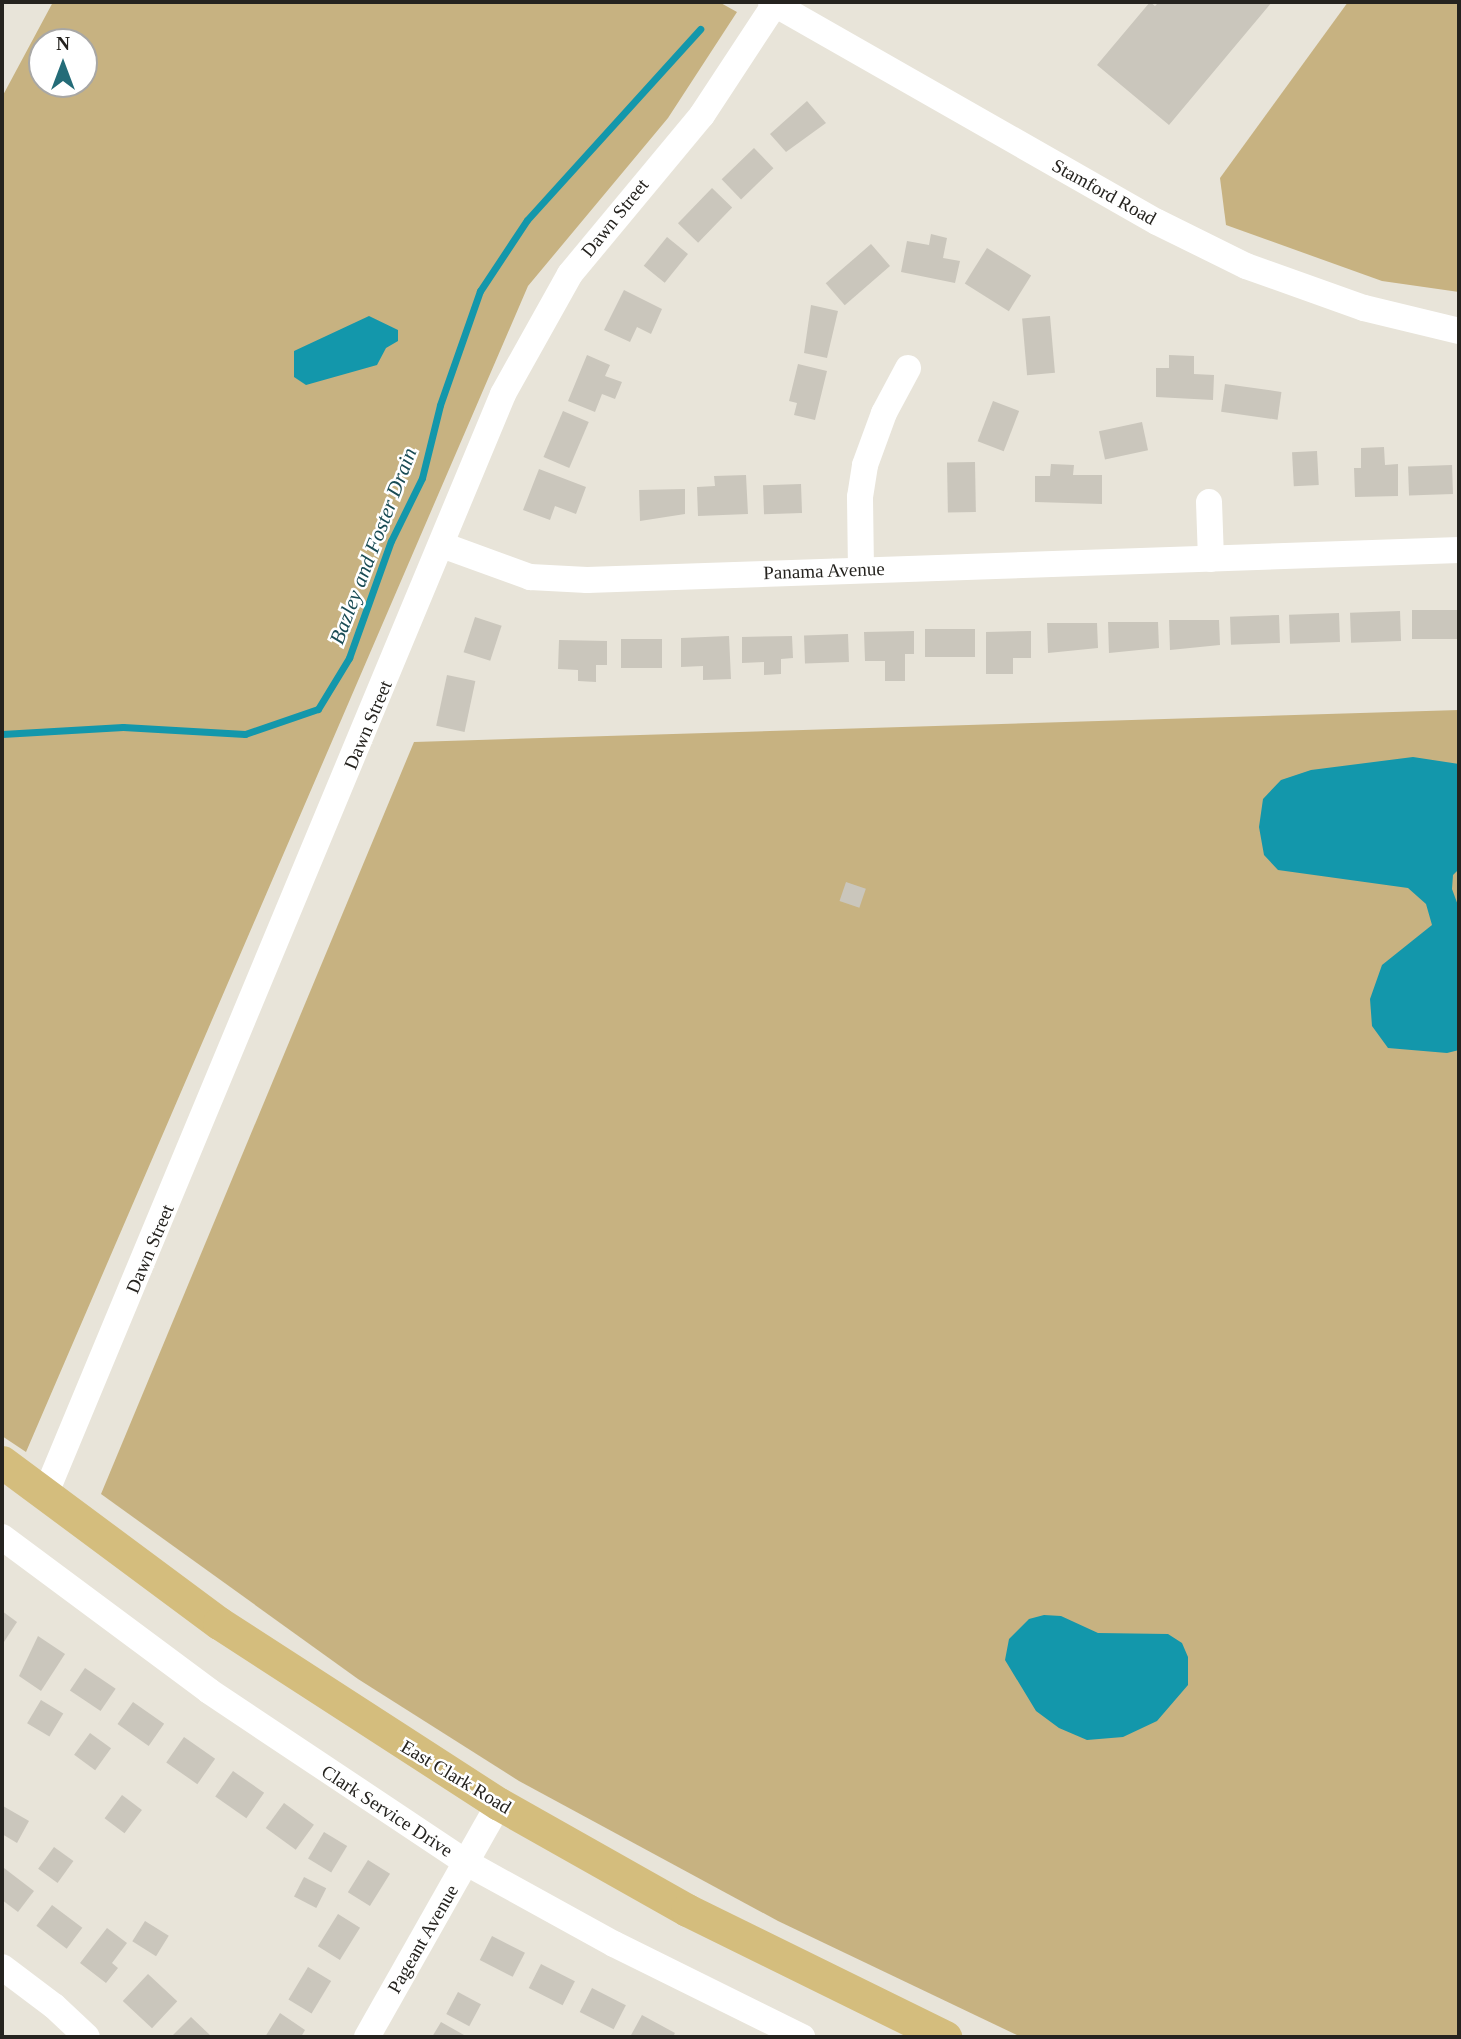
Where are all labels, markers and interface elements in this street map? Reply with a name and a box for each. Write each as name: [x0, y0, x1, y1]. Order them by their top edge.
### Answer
north arrow: [28, 28, 98, 98]
text: N: [56, 33, 70, 54]
street label: Stamford Road: [1048, 154, 1160, 230]
street label: Dawn Street: [576, 174, 654, 262]
water label: Bazley and Foster Drain: [324, 444, 422, 648]
street label: Panama Avenue: [762, 557, 886, 585]
street label: Dawn Street: [339, 677, 397, 773]
street label: Dawn Street: [121, 1201, 179, 1297]
street label: East Clark Road: [397, 1735, 515, 1819]
street label: Clark Service Drive: [317, 1760, 457, 1862]
street label: Pageant Avenue: [382, 1880, 464, 1998]

